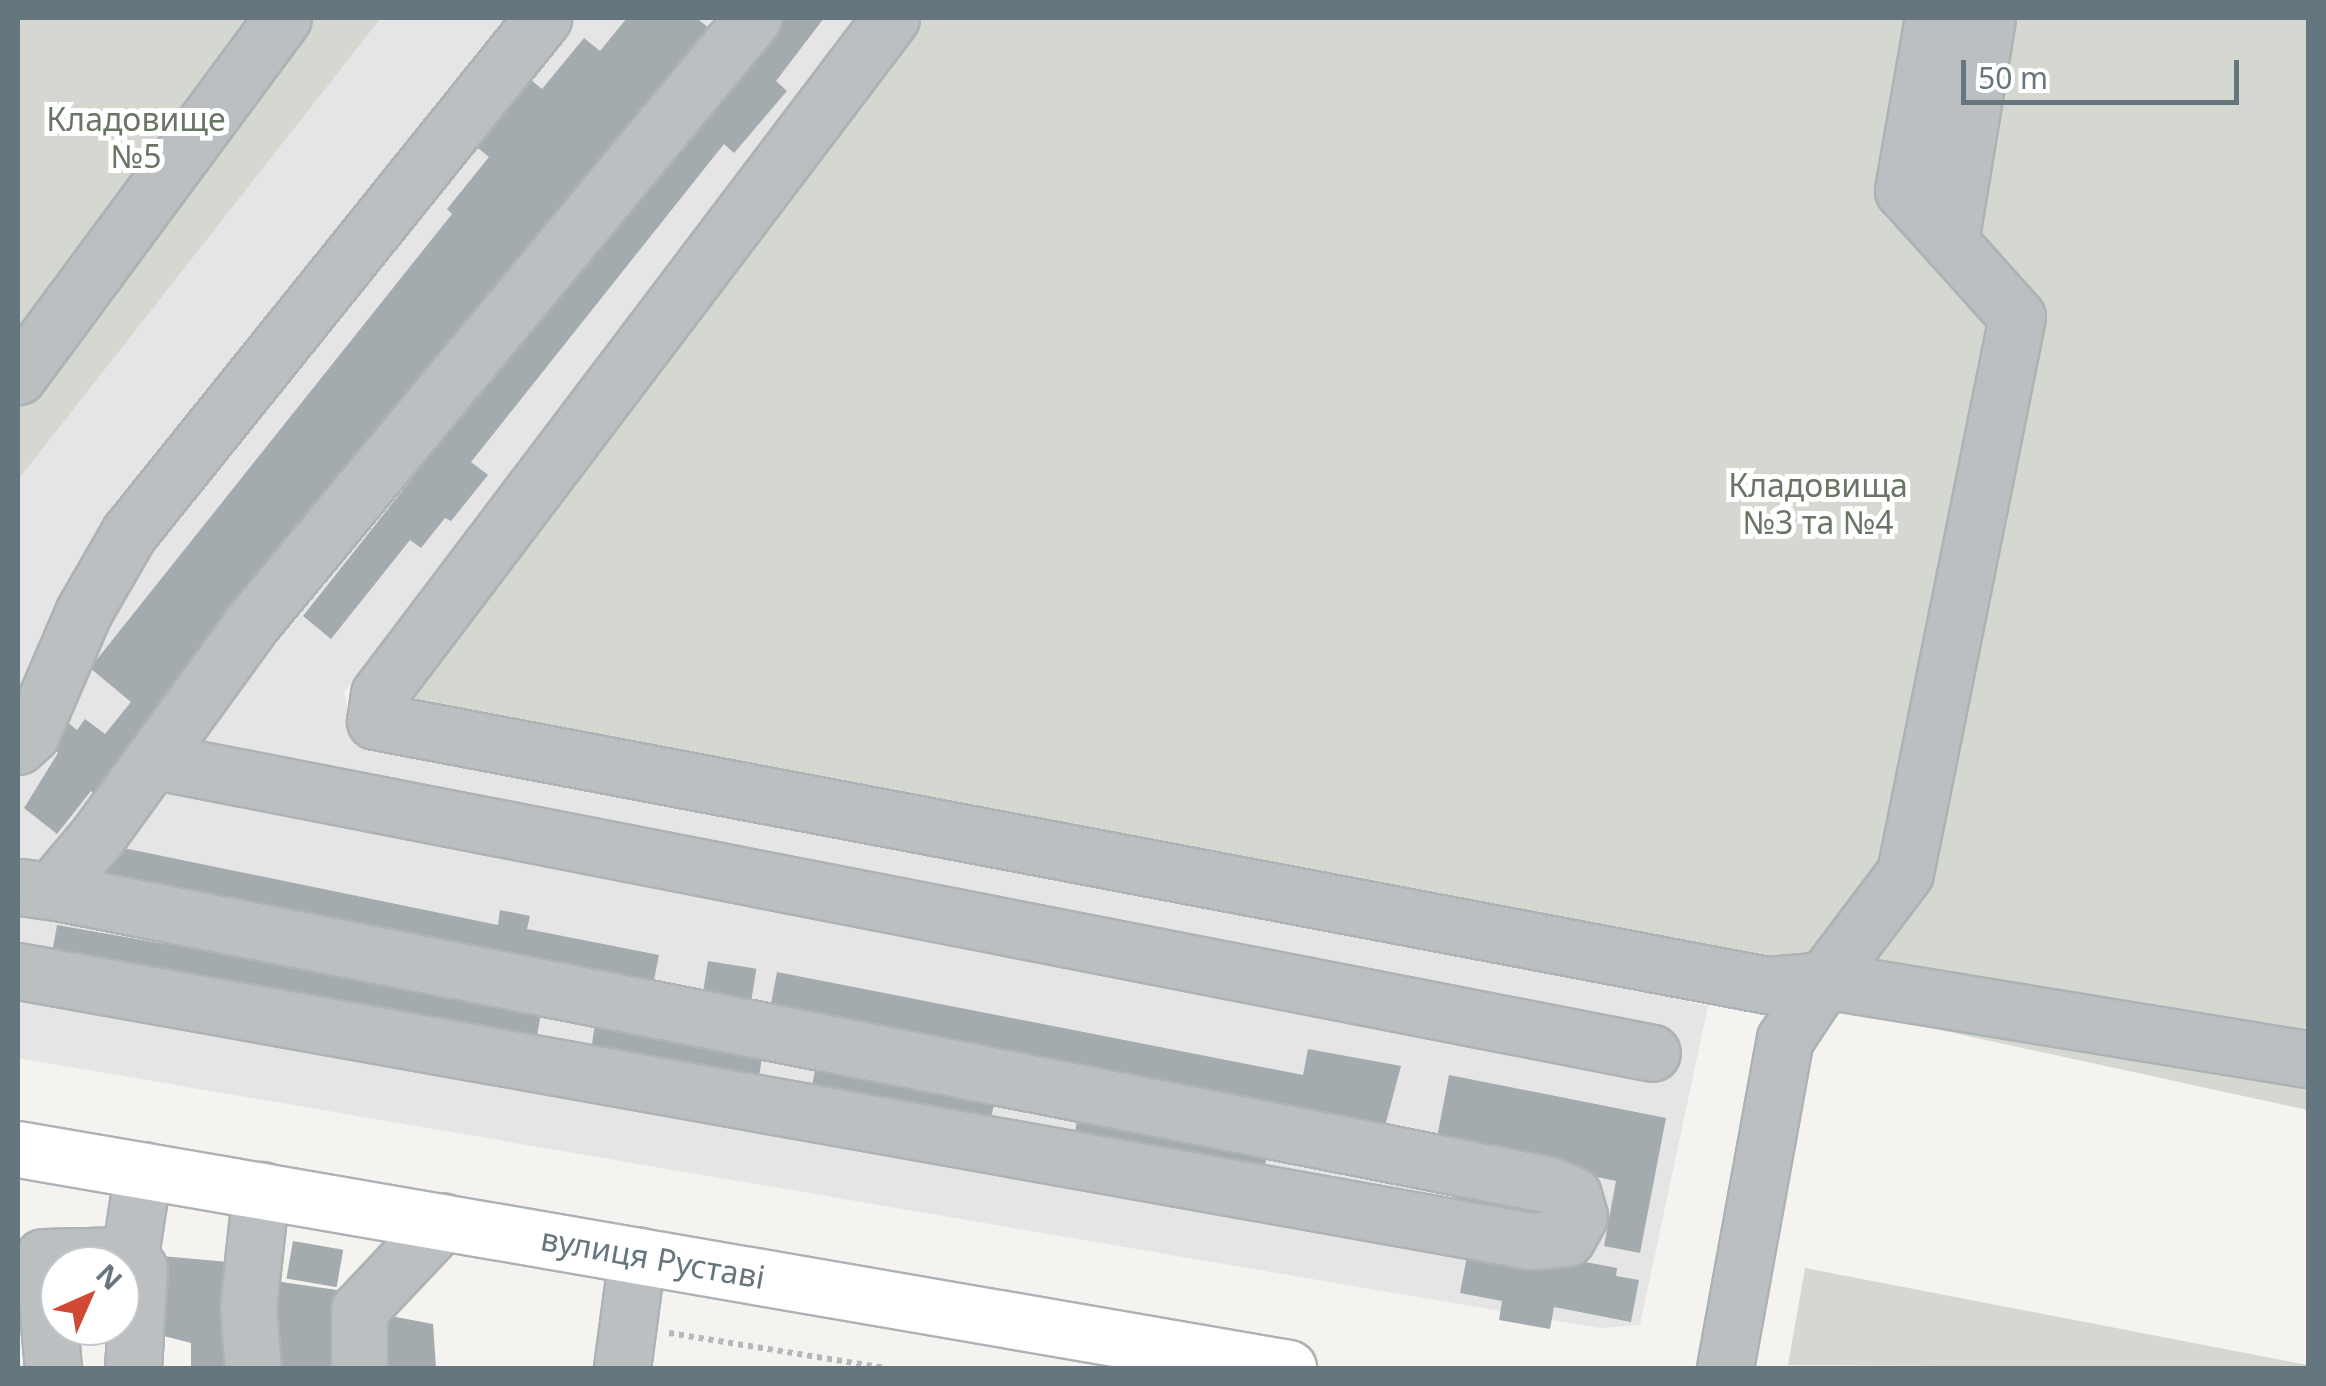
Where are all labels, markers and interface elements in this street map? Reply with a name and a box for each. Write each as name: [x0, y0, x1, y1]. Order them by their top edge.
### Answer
scale bar: [1966, 40, 2244, 102]
text: 50 m: [1978, 57, 2048, 98]
park label: Кладовище №5: [46, 101, 226, 176]
park label: Кладовища №3 та №4: [1728, 467, 1908, 542]
street label: вулиця Руставі: [538, 1219, 768, 1297]
north arrow: [40, 1246, 140, 1346]
text: N: [88, 1255, 131, 1298]

